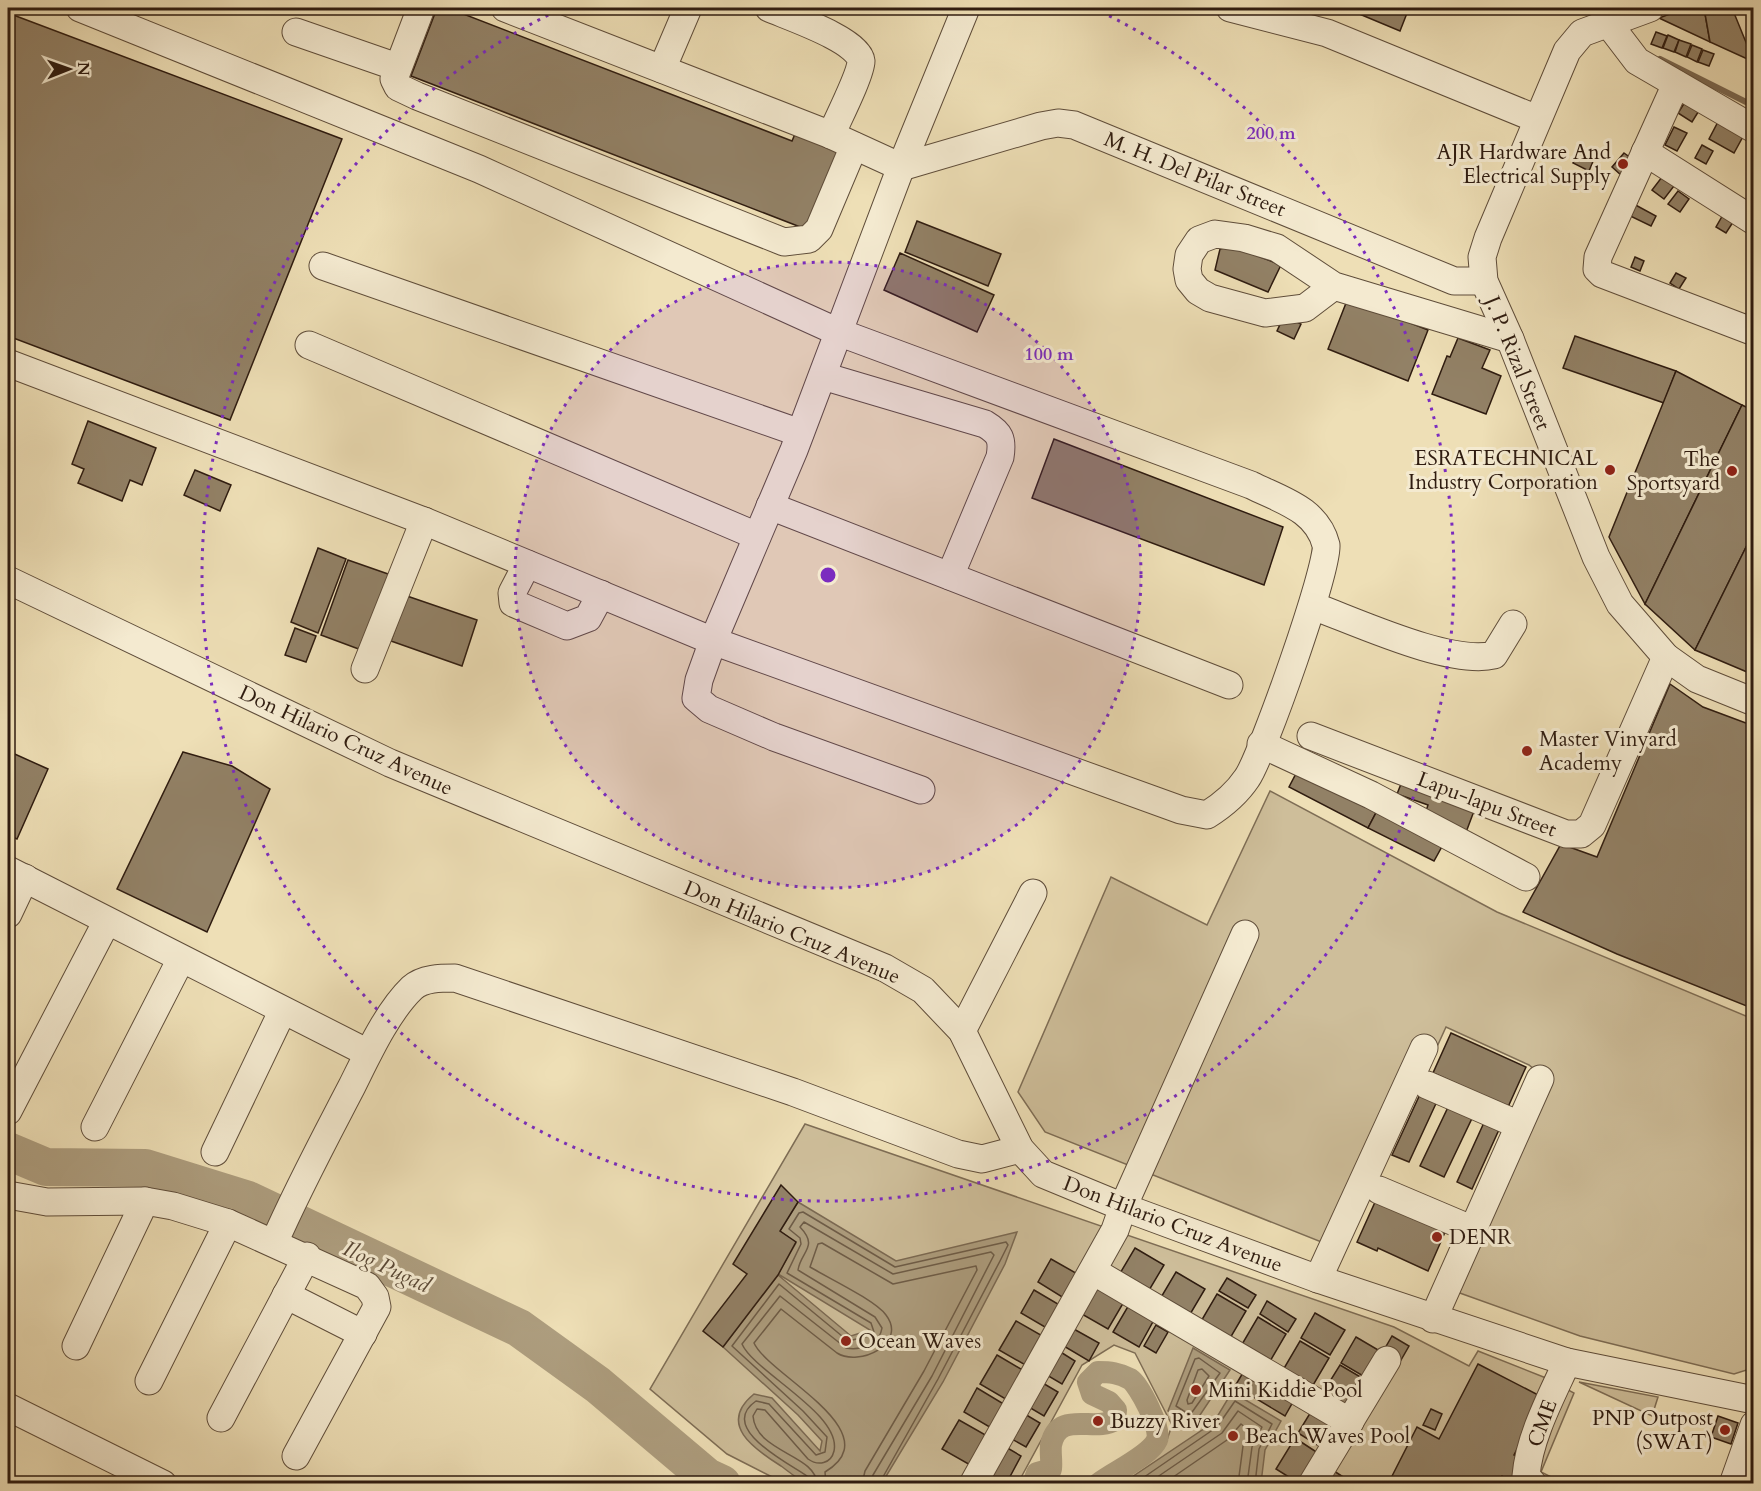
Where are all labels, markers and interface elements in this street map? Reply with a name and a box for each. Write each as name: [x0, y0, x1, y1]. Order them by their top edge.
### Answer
north arrow: [39, 39, 99, 99]
text: N: [72, 62, 94, 76]
text: 200 m: [1246, 121, 1296, 146]
street label: M. H. Del Pilar Street: [1100, 125, 1290, 224]
place label: AJR Hardware And Electrical Supply: [1436, 138, 1611, 191]
marker: AJR Hardware And Electrical Supply: [1616, 157, 1630, 171]
street label: J. P. Rizal Street: [1476, 289, 1558, 435]
text: 100 m: [1024, 342, 1074, 367]
place label: ESRATECHNICAL Industry Corporation: [1408, 444, 1598, 497]
place label: The Sportsyard: [1627, 445, 1720, 498]
marker: ESRATECHNICAL Industry Corporation: [1603, 463, 1617, 477]
marker: The Sportsyard: [1725, 464, 1739, 478]
centre of rings: [818, 565, 838, 585]
street label: Don Hilario Cruz Avenue: [234, 678, 457, 803]
place label: Master Vinyard Academy: [1539, 725, 1677, 778]
marker: Master Vinyard Academy: [1520, 744, 1534, 758]
street label: Lapu-lapu Street: [1413, 765, 1561, 844]
street label: Don Hilario Cruz Avenue: [679, 874, 905, 991]
street label: Don Hilario Cruz Avenue: [1059, 1169, 1287, 1280]
place label: DENR: [1449, 1223, 1512, 1252]
marker: DENR: [1430, 1230, 1444, 1244]
water label: Ilog Pugad: [338, 1234, 436, 1301]
place label: Ocean Waves: [858, 1327, 981, 1356]
marker: Ocean Waves: [839, 1334, 853, 1348]
place label: Mini Kiddie Pool: [1208, 1376, 1363, 1405]
marker: Mini Kiddie Pool: [1189, 1383, 1203, 1397]
street label: CME: [1520, 1395, 1564, 1451]
place label: PNP Outpost (SWAT): [1592, 1404, 1713, 1457]
place label: Buzzy River: [1110, 1407, 1220, 1436]
marker: Buzzy River: [1091, 1414, 1105, 1428]
place label: Beach Waves Pool: [1245, 1422, 1410, 1451]
marker: PNP Outpost (SWAT): [1718, 1423, 1732, 1437]
marker: Beach Waves Pool: [1226, 1429, 1240, 1443]

